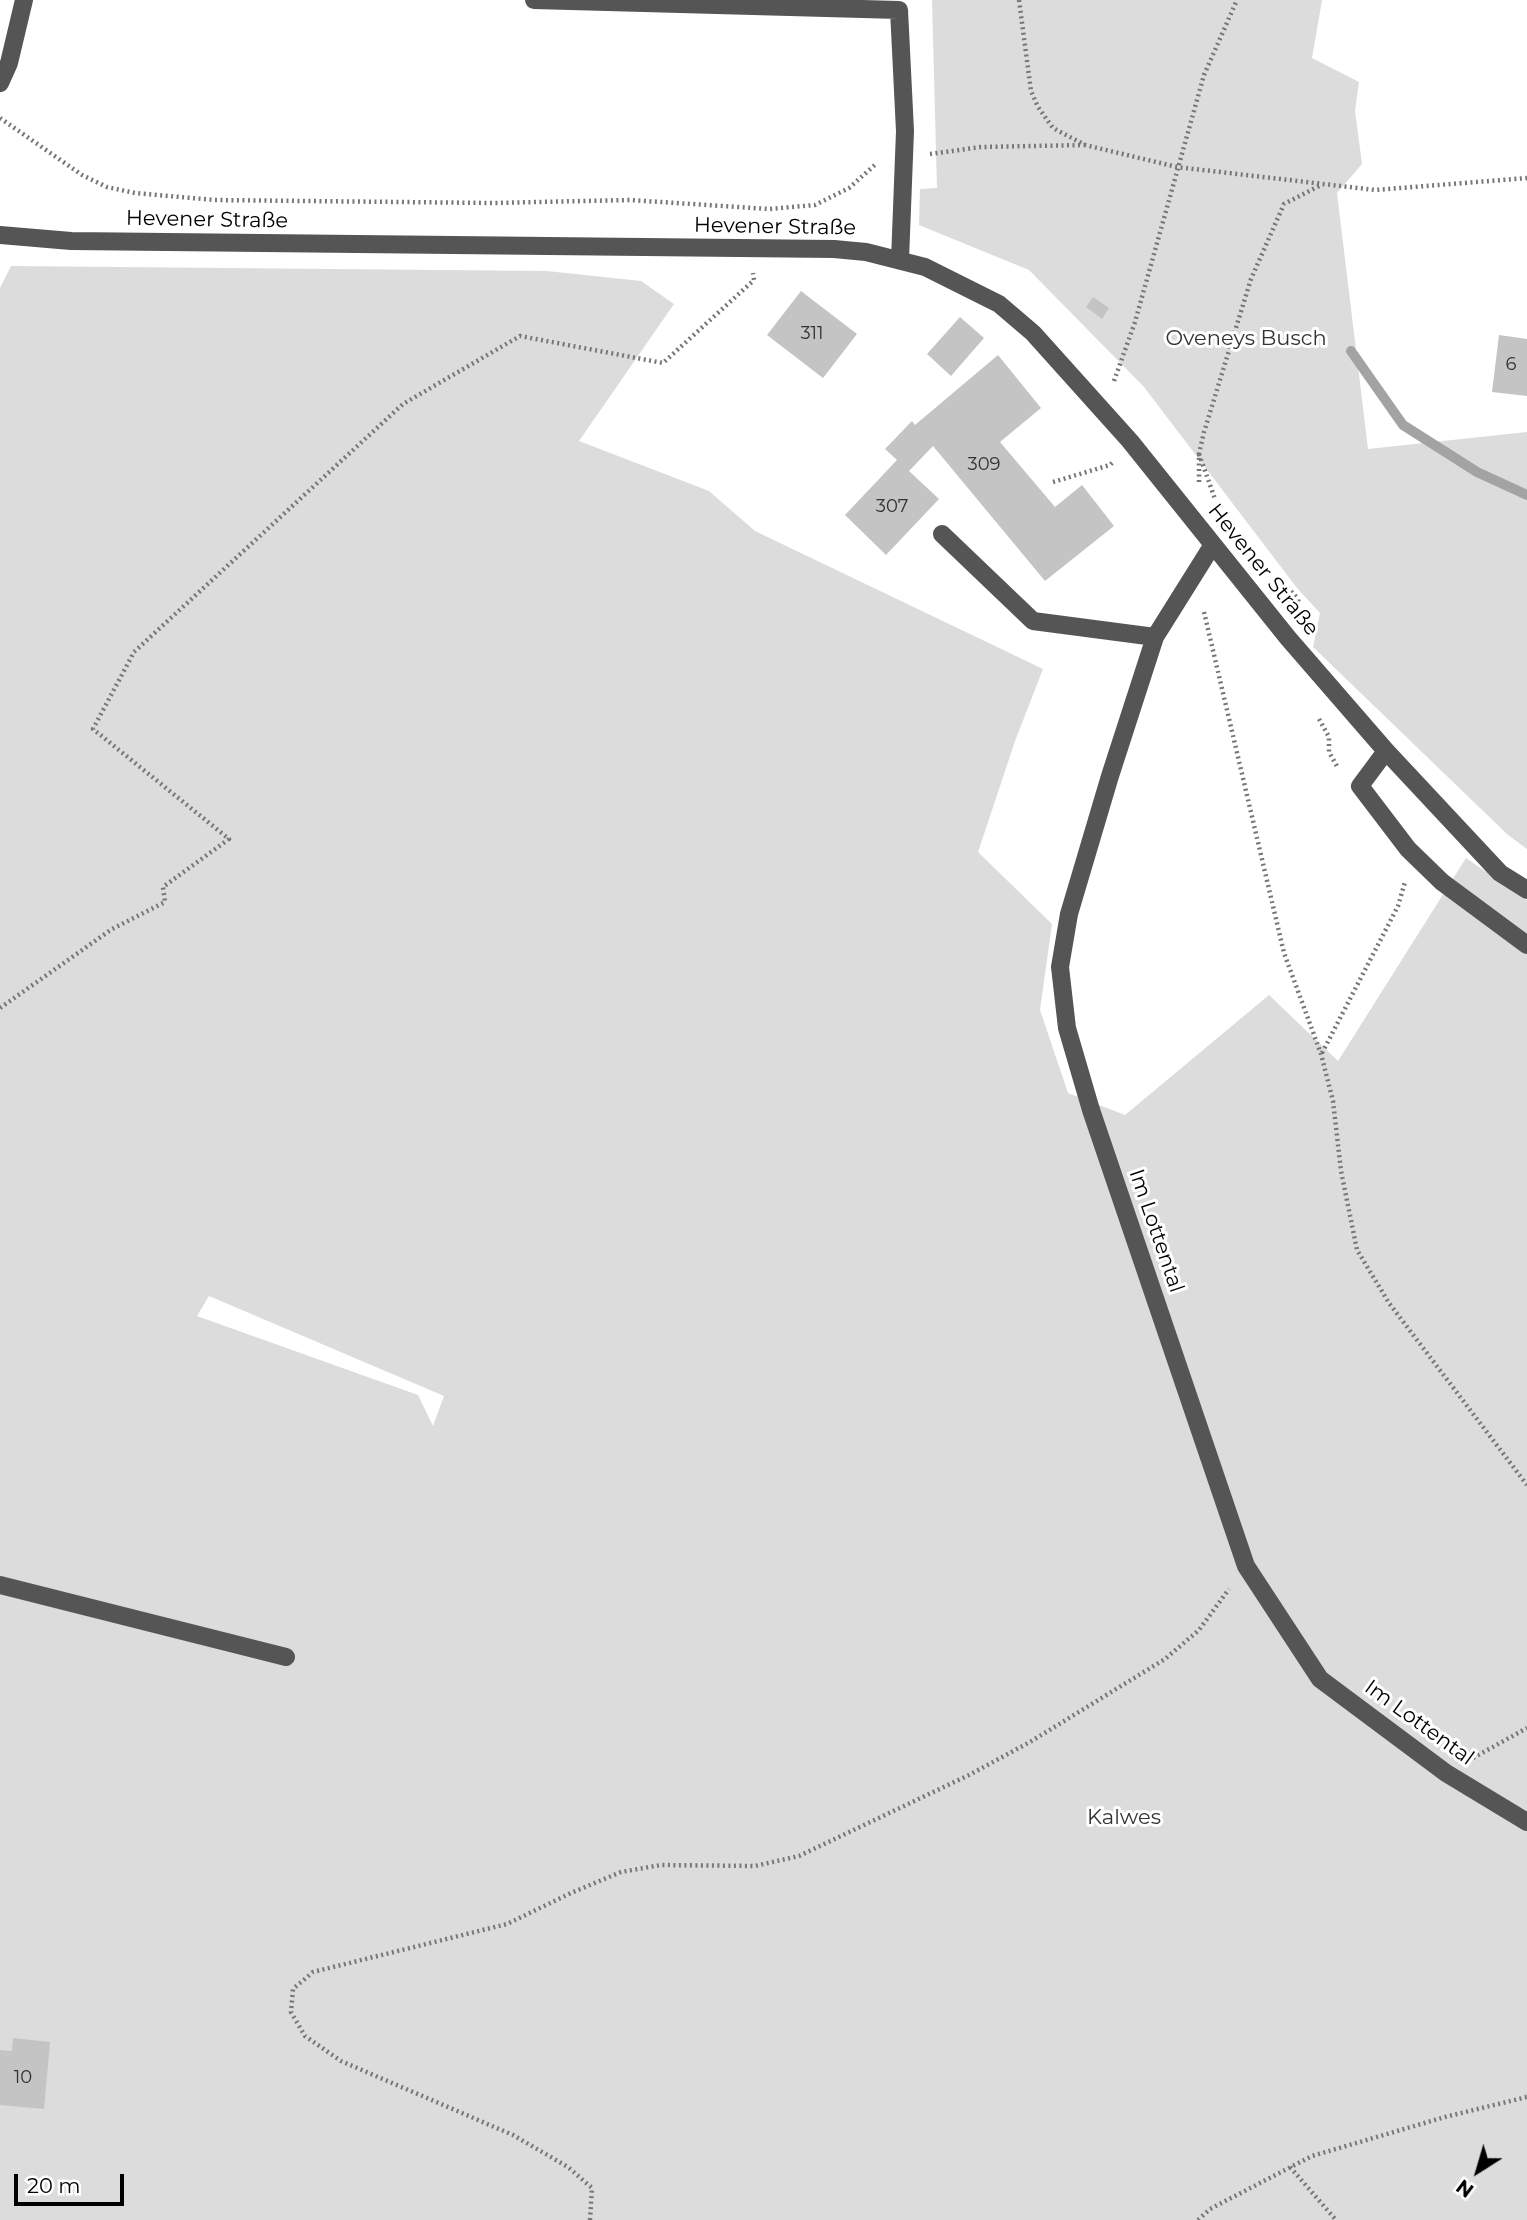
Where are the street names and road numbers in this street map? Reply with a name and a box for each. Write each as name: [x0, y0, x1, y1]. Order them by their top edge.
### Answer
street label: Hevener Straße: [126, 206, 288, 234]
street label: Hevener Straße: [694, 213, 856, 241]
street label: Hevener Straße: [1202, 499, 1324, 641]
street label: Im Lottental: [1123, 1166, 1189, 1296]
street label: Im Lottental: [1359, 1675, 1479, 1771]

